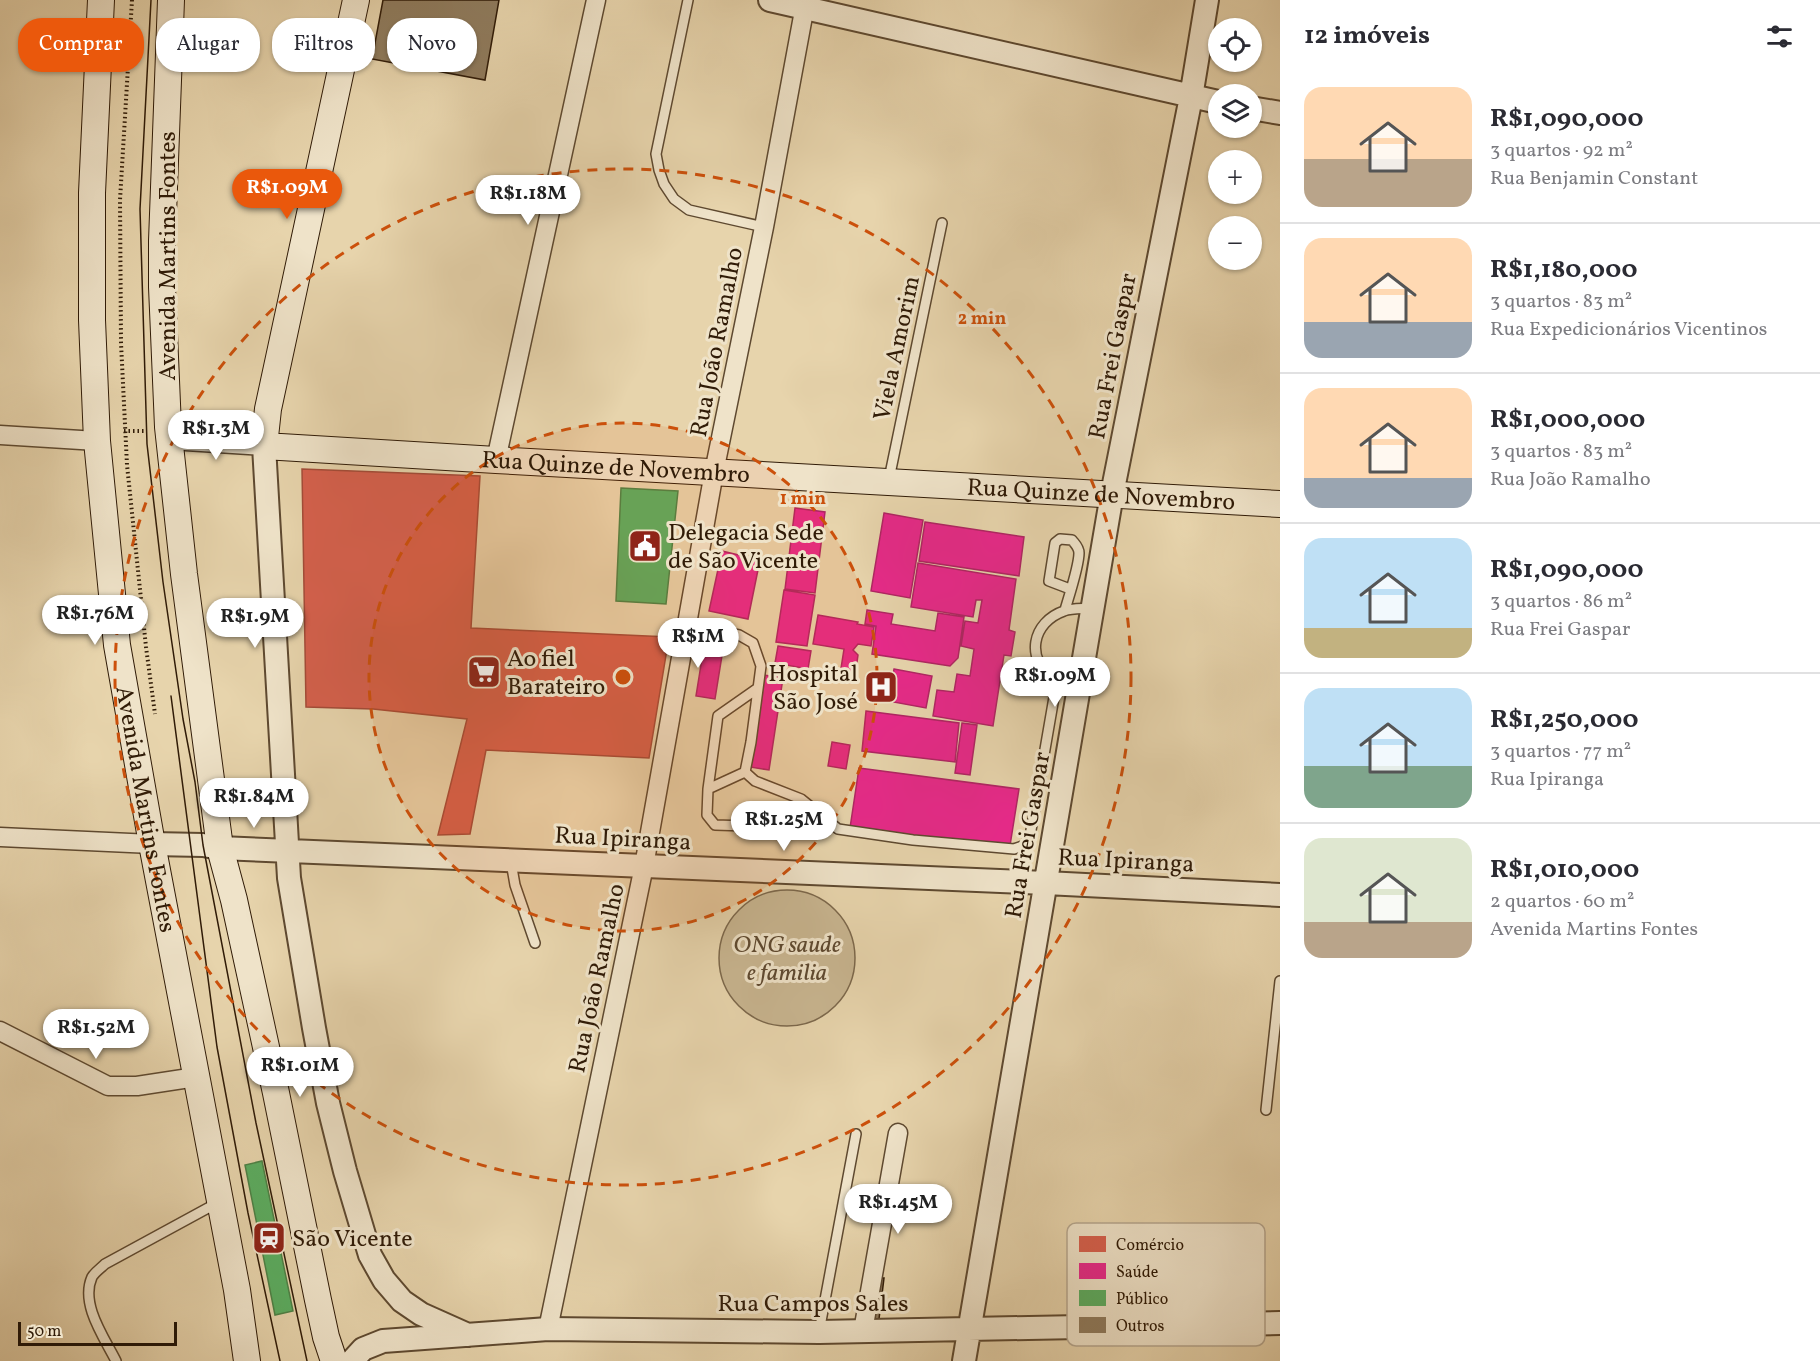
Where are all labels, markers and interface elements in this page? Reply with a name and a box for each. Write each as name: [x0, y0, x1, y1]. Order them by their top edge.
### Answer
chip: Comprar: [18, 18, 144, 72]
chip: Alugar: [156, 18, 260, 72]
chip: Filtros: [272, 18, 375, 72]
chip: Novo: [387, 18, 477, 72]
map controls: [1208, 18, 1262, 270]
button: locate: [1208, 18, 1262, 72]
text: 12 imóveis: [1304, 18, 1430, 54]
icon: filters: [1763, 20, 1796, 53]
button: layers: [1208, 84, 1262, 138]
text: R$1,090,000: [1490, 101, 1644, 137]
icon: home: [1352, 111, 1424, 183]
street label: Avenida Martins Fontes: [152, 131, 186, 381]
text: 3 quartos · 92 m²: [1490, 137, 1633, 165]
button: +: [1208, 150, 1262, 204]
text: Rua Benjamin Constant: [1490, 165, 1698, 193]
pin: R$1.09M: [232, 169, 342, 220]
text: R$1.09M: [246, 174, 328, 202]
pin: R$1.18M: [473, 175, 583, 226]
text: R$1.18M: [489, 180, 567, 208]
button: −: [1208, 216, 1262, 270]
street label: Rua João Ramalho: [683, 245, 753, 440]
text: R$1,180,000: [1490, 252, 1637, 288]
icon: home: [1352, 262, 1424, 334]
street label: Rua Frei Gaspar: [1081, 270, 1147, 442]
street label: Viela Amorim: [866, 273, 930, 424]
text: 3 quartos · 83 m²: [1490, 288, 1632, 316]
text: 2 min: [958, 307, 1006, 332]
text: Rua Expedicionários Vicentinos: [1490, 316, 1767, 344]
text: R$1,000,000: [1490, 402, 1645, 438]
pin: R$1.3M: [167, 410, 265, 461]
icon: home: [1352, 412, 1424, 484]
text: R$1.3M: [182, 415, 250, 443]
text: 3 quartos · 83 m²: [1490, 438, 1632, 466]
street label: Rua Quinze de Novembro: [480, 444, 751, 493]
text: Rua João Ramalho: [1490, 466, 1651, 494]
street label: Rua Quinze de Novembro: [966, 471, 1236, 520]
text: 1 min: [780, 487, 826, 512]
place label: Delegacia Sede de São Vicente: [668, 517, 824, 579]
public building icon: Delegacia Sede de São Vicente: [627, 528, 663, 564]
text: R$1,090,000: [1490, 552, 1644, 588]
icon: home: [1352, 562, 1424, 634]
text: 3 quartos · 86 m²: [1490, 588, 1632, 616]
pin: R$1.76M: [40, 595, 150, 646]
pin: R$1.9M: [206, 598, 304, 649]
text: R$1.76M: [56, 600, 134, 628]
text: R$1.9M: [220, 603, 290, 631]
text: Rua Frei Gaspar: [1490, 616, 1630, 644]
pin: R$1M: [662, 618, 734, 669]
text: R$1M: [672, 623, 724, 651]
place label: Ao fiel Barateiro: [507, 643, 605, 705]
supermarket icon: Ao fiel Barateiro: [466, 654, 502, 690]
pin: R$1.09M: [1000, 657, 1110, 708]
place label: Hospital São José: [768, 658, 858, 720]
text: R$1.09M: [1014, 662, 1096, 690]
centre of rings: [613, 667, 633, 687]
hospital icon: Hospital São José: [863, 669, 899, 705]
street label: Avenida Martins Fontes: [106, 684, 184, 936]
text: R$1,250,000: [1490, 702, 1639, 738]
icon: home: [1352, 712, 1424, 784]
text: 3 quartos · 77 m²: [1490, 738, 1631, 766]
street label: Rua Frei Gaspar: [998, 749, 1060, 921]
text: Rua Ipiranga: [1490, 766, 1604, 794]
pin: R$1.84M: [199, 778, 309, 829]
text: R$1.84M: [214, 783, 294, 811]
pin: R$1.25M: [729, 801, 839, 852]
text: R$1.25M: [745, 806, 823, 834]
street label: Rua Ipiranga: [554, 819, 692, 861]
street label: Rua Ipiranga: [1057, 841, 1195, 883]
text: R$1,010,000: [1490, 852, 1639, 888]
icon: home: [1352, 862, 1424, 934]
street label: Rua João Ramalho: [561, 881, 635, 1076]
text: 2 quartos · 60 m²: [1490, 888, 1634, 916]
text: Avenida Martins Fontes: [1490, 916, 1698, 944]
park label: ONG saude e familia: [733, 929, 841, 991]
pin: R$1.52M: [41, 1009, 151, 1060]
text: R$1.52M: [57, 1014, 135, 1042]
pin: R$1.01M: [245, 1047, 355, 1098]
text: R$1.01M: [261, 1052, 339, 1080]
pin: R$1.45M: [843, 1184, 953, 1235]
text: R$1.45M: [858, 1189, 938, 1217]
station icon: São Vicente: [251, 1220, 287, 1256]
place label: São Vicente: [292, 1223, 413, 1257]
legend: [1067, 1223, 1265, 1346]
text: Comércio: [1116, 1235, 1184, 1257]
text: Saúde: [1116, 1262, 1158, 1284]
street label: Rua Campos Sales: [717, 1288, 909, 1322]
text: Público: [1116, 1289, 1168, 1311]
text: Outros: [1116, 1316, 1165, 1338]
scale bar: [18, 1319, 177, 1346]
text: 50 m: [27, 1321, 61, 1343]

